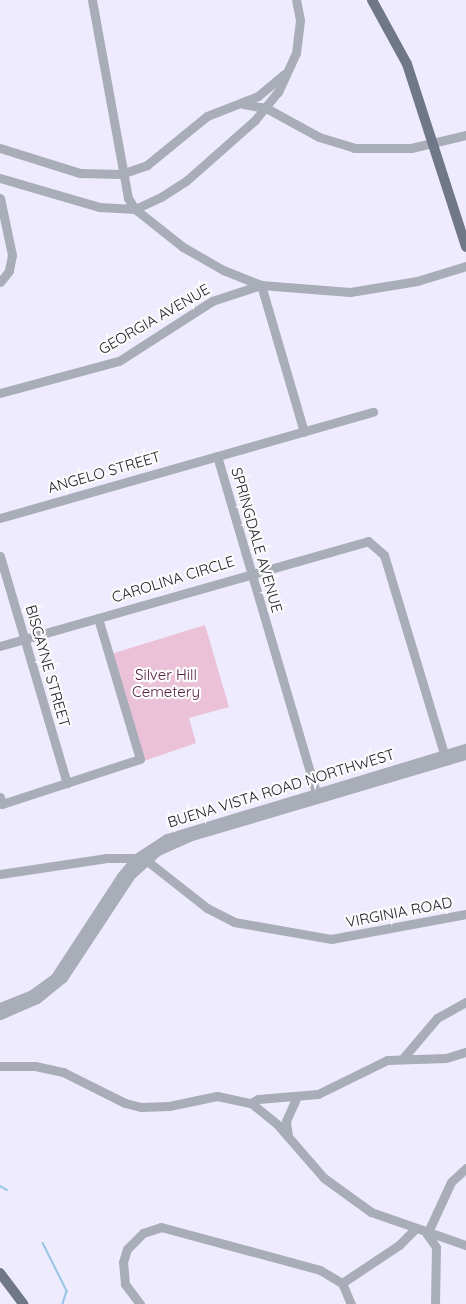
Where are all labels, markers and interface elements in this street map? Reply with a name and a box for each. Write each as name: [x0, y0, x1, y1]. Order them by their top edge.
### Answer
street label: GEORGIA AVENUE: [95, 280, 213, 358]
street label: ANGELO STREET: [45, 447, 163, 497]
street label: SPRINGDALE AVENUE: [228, 465, 286, 615]
street label: CAROLINA CIRCLE: [110, 552, 236, 606]
street label: BISCAYNE STREET: [22, 603, 74, 729]
park label: Silver Hill Cemetery: [132, 665, 200, 700]
street label: BUENA VISTA ROAD NORTHWEST: [165, 745, 397, 831]
street label: VIRGINIA ROAD: [344, 893, 454, 931]

